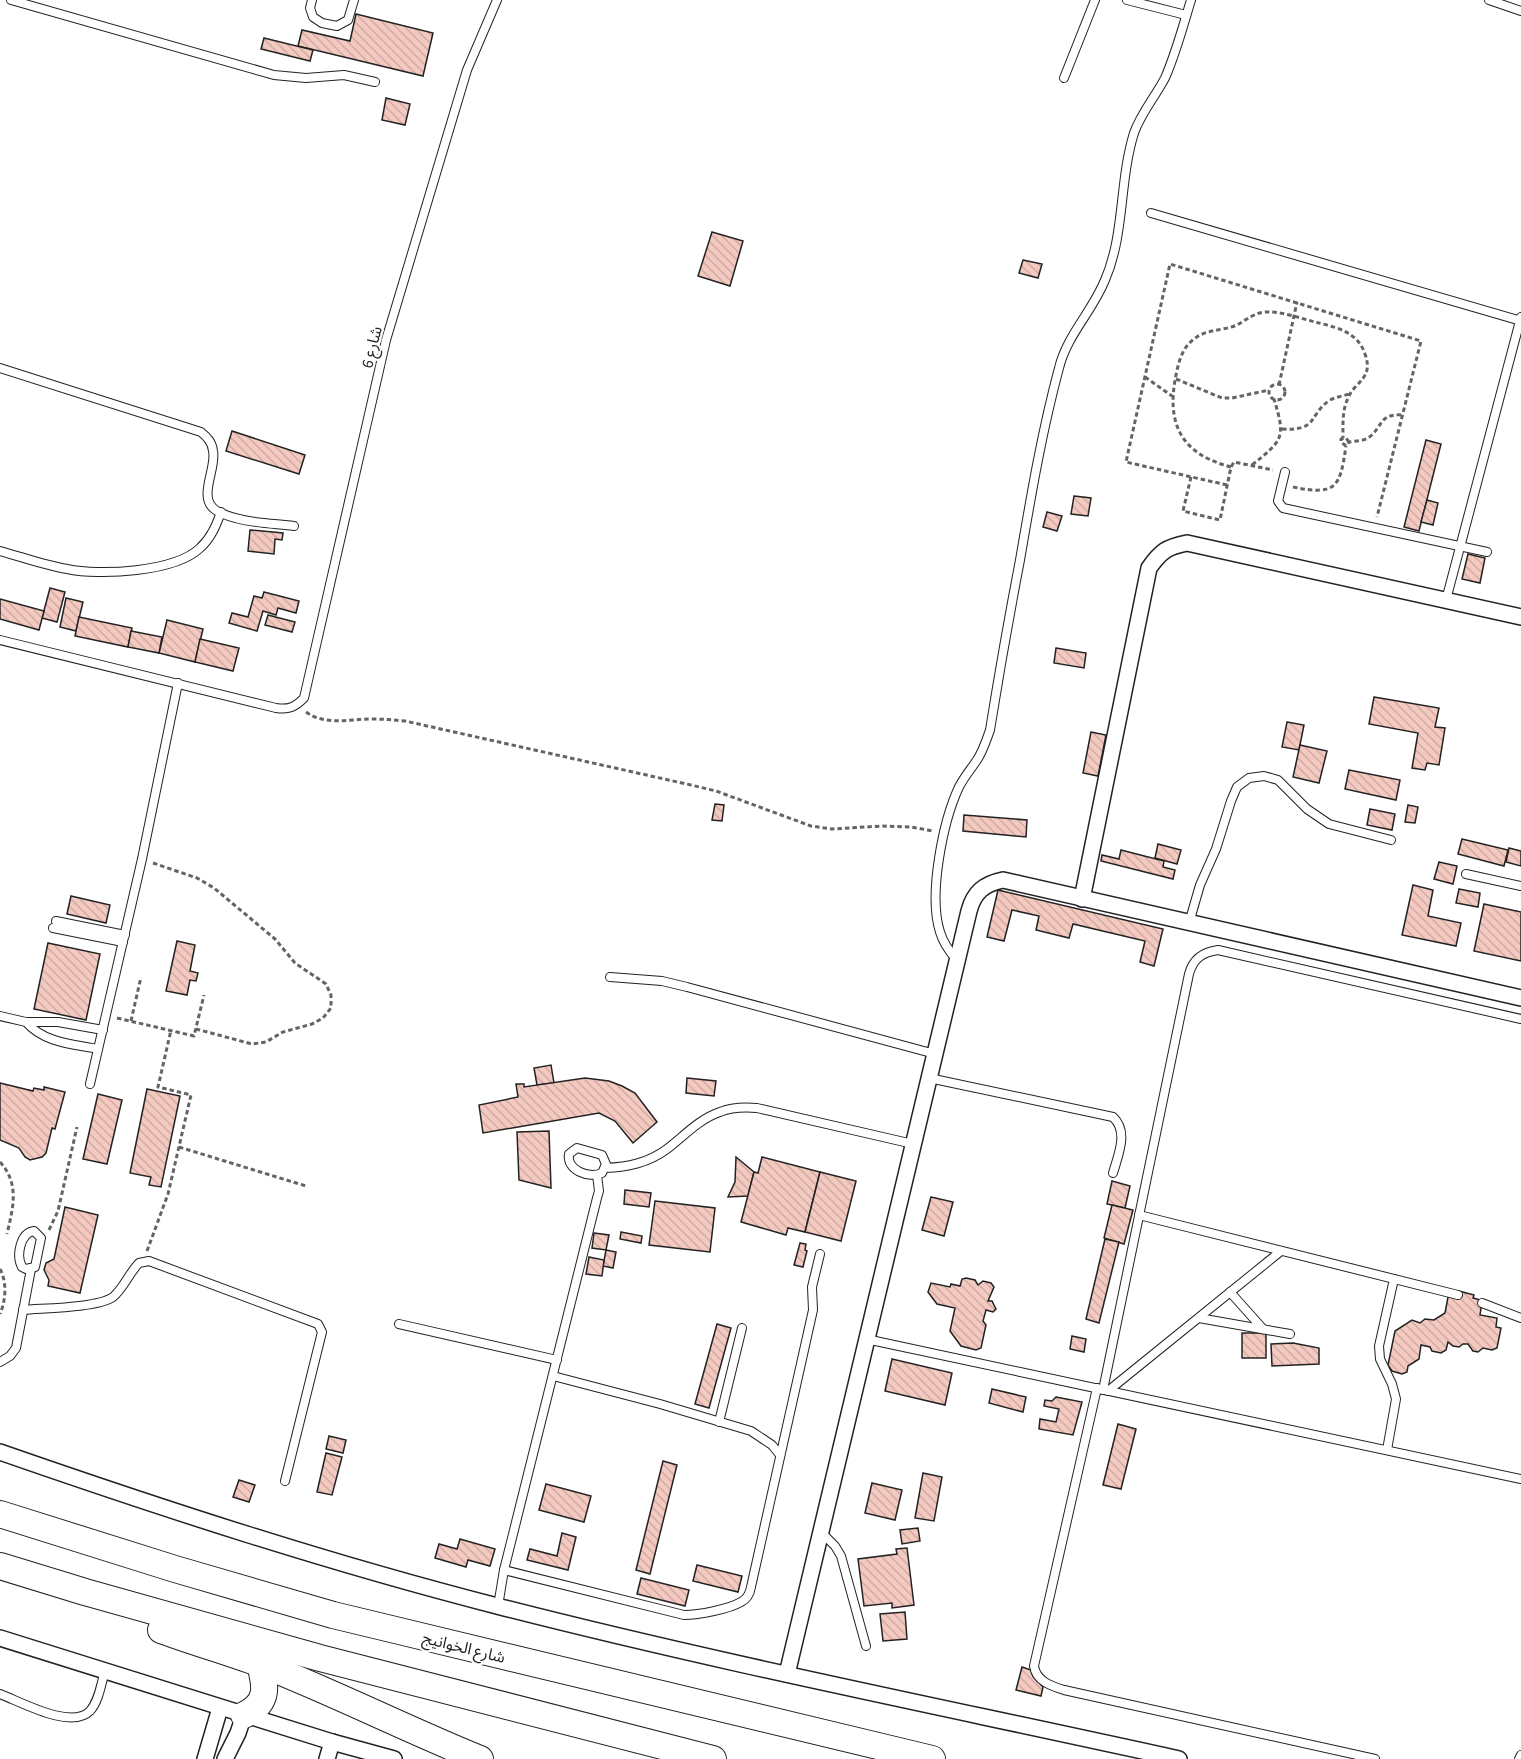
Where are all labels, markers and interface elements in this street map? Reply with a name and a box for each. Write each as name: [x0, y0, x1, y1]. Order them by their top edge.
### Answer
street label: شارع 6: [356, 324, 389, 371]
street label: شارع الخوانيج: [420, 1627, 507, 1670]

